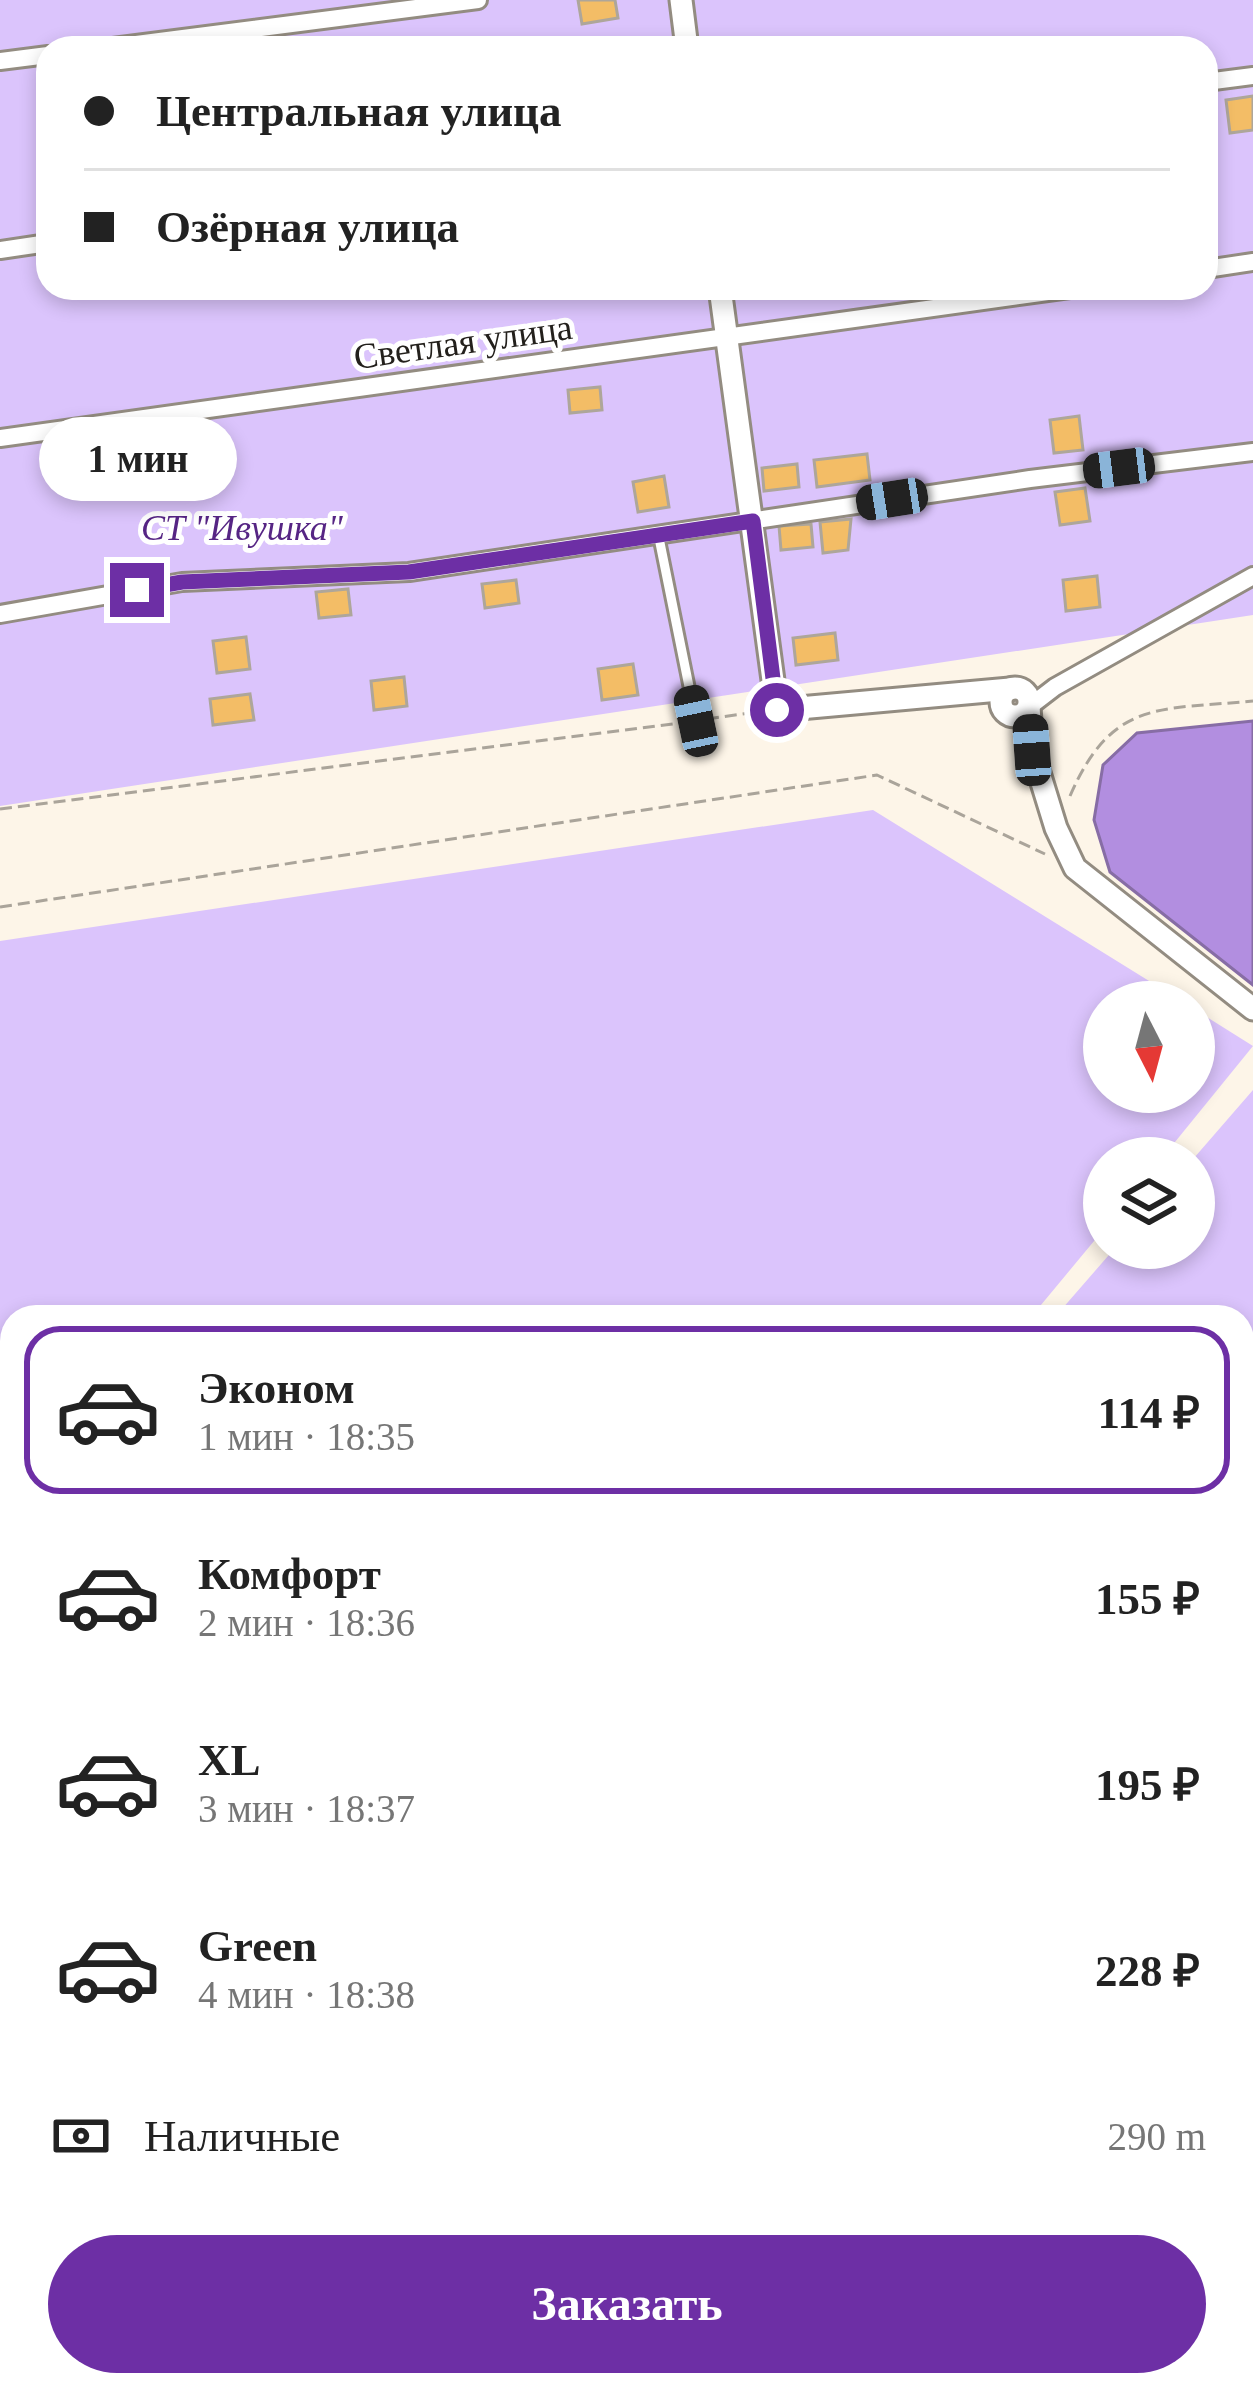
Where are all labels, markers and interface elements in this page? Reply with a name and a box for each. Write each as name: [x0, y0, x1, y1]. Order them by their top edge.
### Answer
text: Центральная улица: [156, 86, 562, 136]
text: Озёрная улица: [156, 202, 459, 252]
street label: Светлая улица: [351, 307, 575, 377]
callout: 1 мин: [38, 416, 236, 500]
text: 1 мин: [88, 437, 188, 480]
car: [1081, 446, 1157, 490]
car: [854, 476, 930, 522]
park label: СТ "Ивушка": [141, 508, 344, 548]
route end: [110, 563, 164, 617]
car: [671, 682, 721, 760]
route start: [750, 683, 804, 737]
car: [1012, 713, 1052, 787]
north arrow: [1083, 981, 1215, 1113]
map controls: [1083, 981, 1215, 1269]
button: layers: [1083, 1137, 1215, 1269]
icon: car: [54, 1356, 162, 1464]
text: Эконом: [198, 1363, 355, 1413]
text: 114 ₽: [1098, 1388, 1200, 1438]
text: 1 мин · 18:35: [198, 1415, 415, 1458]
icon: car: [54, 1542, 162, 1650]
text: Комфорт: [198, 1549, 381, 1599]
text: 155 ₽: [1095, 1574, 1200, 1624]
text: 2 мин · 18:36: [198, 1601, 415, 1644]
icon: car: [54, 1728, 162, 1836]
text: XL: [198, 1735, 261, 1785]
text: 195 ₽: [1095, 1760, 1200, 1810]
text: 3 мин · 18:37: [198, 1787, 415, 1830]
icon: car: [54, 1914, 162, 2022]
text: Green: [198, 1921, 317, 1971]
text: 228 ₽: [1095, 1946, 1200, 1996]
text: 4 мин · 18:38: [198, 1973, 415, 2016]
icon: cash: [48, 2103, 114, 2169]
text: Наличные: [144, 2111, 340, 2161]
text: 290 m: [1107, 2115, 1206, 2158]
button: Заказать: [48, 2235, 1206, 2373]

